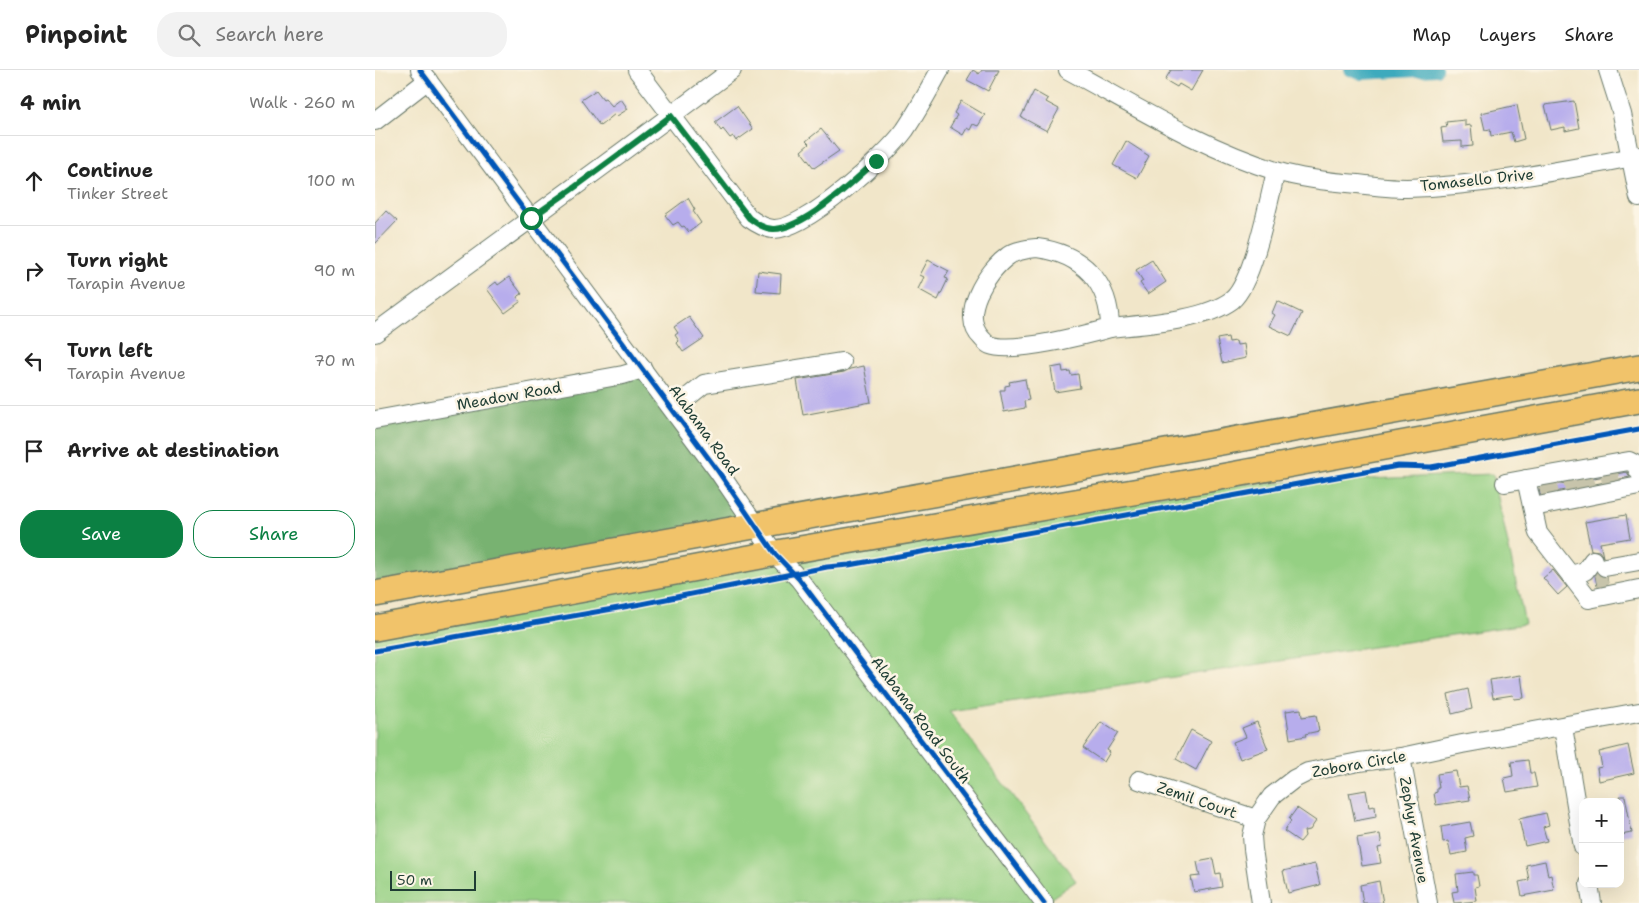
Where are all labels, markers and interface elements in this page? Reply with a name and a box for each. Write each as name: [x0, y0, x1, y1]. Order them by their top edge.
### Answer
search box: [157, 12, 507, 57]
text: Pinpoint: [25, 19, 127, 51]
icon: search: [175, 21, 203, 49]
text: Search here: [215, 22, 324, 47]
text: Map: [1413, 23, 1451, 47]
text: Layers: [1479, 23, 1536, 47]
text: Share: [1564, 23, 1614, 47]
text: 4 min: [20, 89, 81, 117]
text: Walk · 260 m: [249, 92, 355, 113]
route end: [865, 150, 888, 173]
text: Continue: [67, 158, 153, 183]
street label: Tomasello Drive: [1419, 164, 1535, 196]
icon: ahead: [20, 167, 48, 195]
text: 100 m: [307, 170, 355, 191]
text: Tinker Street: [67, 183, 168, 204]
route start: [520, 207, 543, 230]
text: Turn right: [67, 248, 168, 273]
icon: right: [20, 257, 48, 285]
text: 90 m: [314, 260, 355, 281]
text: Tarapin Avenue: [67, 273, 186, 294]
text: Turn left: [67, 338, 153, 363]
icon: left: [20, 347, 48, 375]
text: 70 m: [314, 350, 355, 371]
text: Tarapin Avenue: [67, 363, 186, 384]
street label: Meadow Road: [455, 377, 563, 415]
street label: Alabama Road: [664, 381, 744, 480]
icon: arrive: [20, 437, 48, 465]
text: Arrive at destination: [67, 438, 279, 463]
button: Save: [20, 510, 183, 558]
button: Share: [193, 510, 355, 558]
street label: Alabama Road South: [867, 652, 975, 788]
street label: Zobora Circle: [1310, 746, 1408, 782]
street label: Zephyr Avenue: [1395, 775, 1433, 885]
street label: Zemil Court: [1154, 777, 1240, 823]
map controls: [1579, 798, 1624, 888]
button: +: [1579, 798, 1624, 843]
button: −: [1579, 843, 1624, 888]
scale bar: [390, 868, 476, 891]
text: 50 m: [397, 871, 432, 889]

